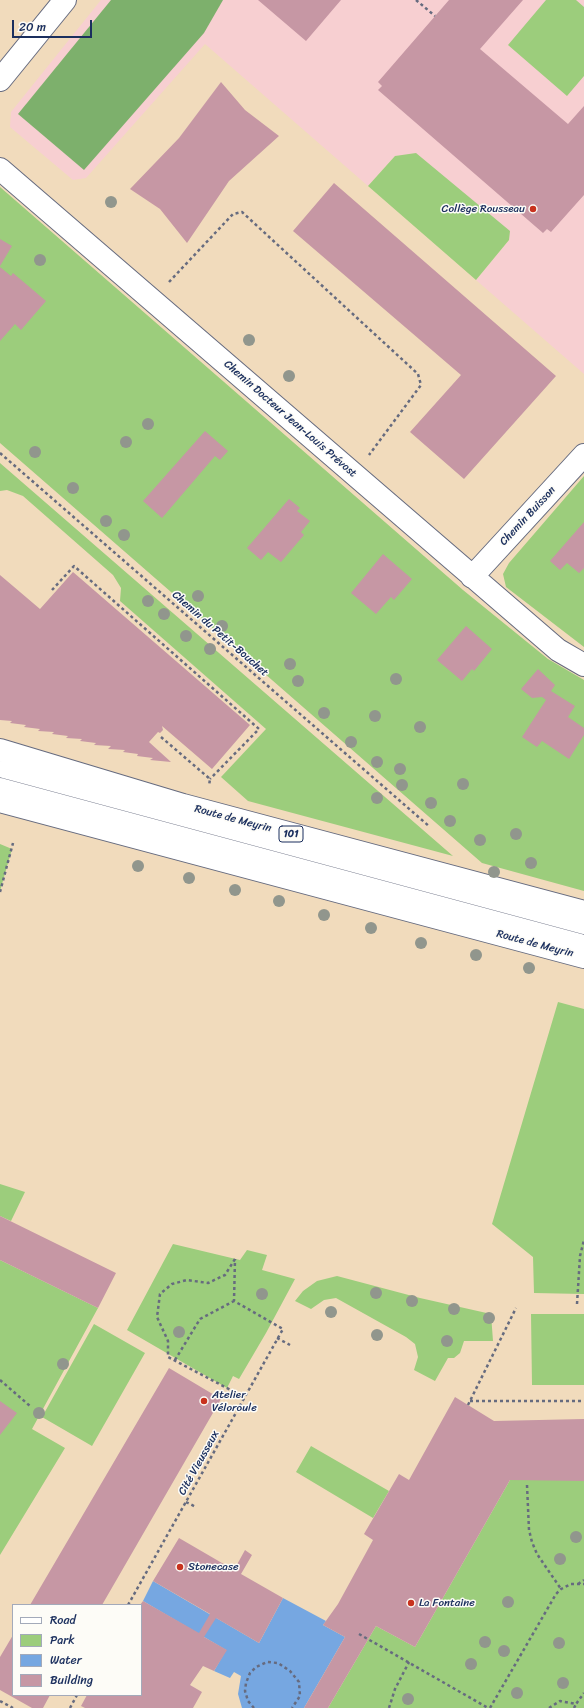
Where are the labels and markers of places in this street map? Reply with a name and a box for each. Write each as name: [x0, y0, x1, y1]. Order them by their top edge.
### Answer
place label: Collège Rousseau: [442, 202, 525, 216]
marker: Collège Rousseau: [528, 204, 538, 214]
place label: Atelier Véloroule: [212, 1388, 257, 1414]
marker: Atelier Véloroule: [199, 1396, 209, 1406]
place label: Stonecase: [188, 1560, 239, 1574]
marker: Stonecase: [175, 1562, 185, 1572]
place label: La Fontaine: [419, 1596, 475, 1610]
marker: La Fontaine: [406, 1598, 416, 1608]

